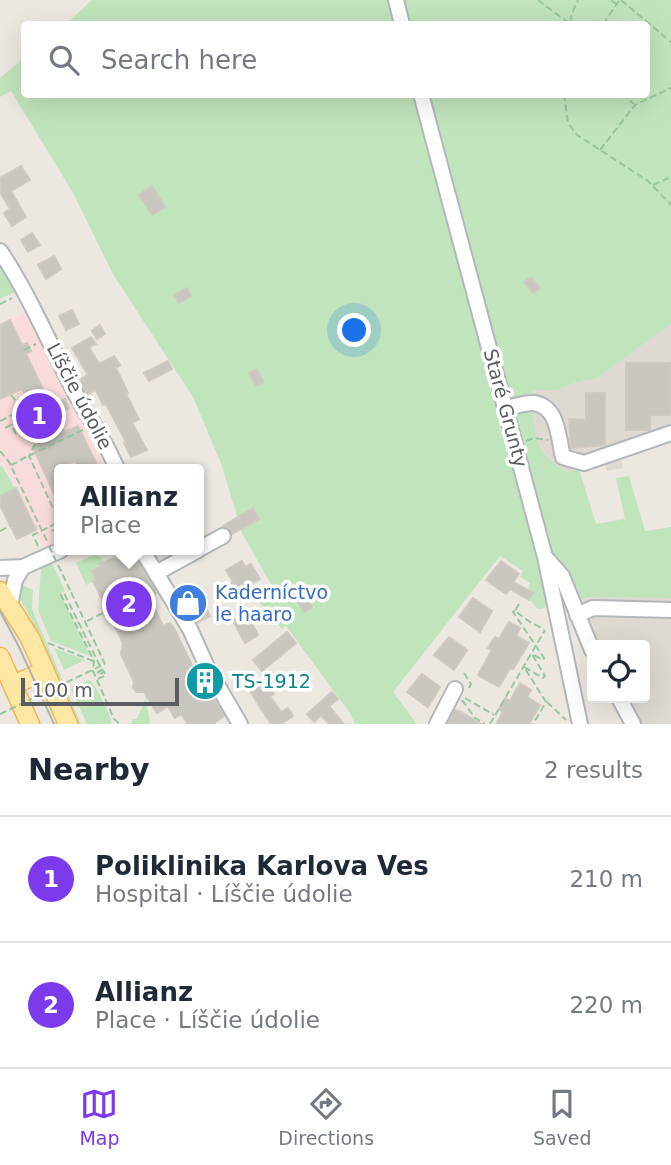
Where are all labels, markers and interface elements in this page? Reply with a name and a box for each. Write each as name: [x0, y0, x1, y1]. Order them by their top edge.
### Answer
search box: [21, 21, 650, 98]
icon: search: [45, 41, 83, 79]
text: Search here: [101, 45, 257, 75]
your location: [337, 313, 371, 347]
street label: Líščie údolie: [43, 339, 117, 453]
street label: Staré Grunty: [480, 346, 532, 470]
pin: 1: [16, 390, 62, 442]
popup: [54, 464, 204, 555]
text: Allianz: [80, 482, 178, 512]
text: Place: [80, 512, 141, 538]
pin: 2: [106, 578, 152, 630]
place label: Kaderníctvo le haaro: [215, 581, 328, 625]
shop icon: Kaderníctvo le haaro: [167, 582, 209, 624]
map controls: [587, 640, 650, 703]
button: locate: [587, 640, 650, 703]
building icon: TS-1912: [184, 660, 226, 702]
place label: TS-1912: [231, 670, 311, 692]
scale bar: [21, 675, 178, 707]
text: 100 m: [32, 679, 93, 701]
text: Nearby: [28, 752, 150, 787]
text: 2 results: [544, 757, 643, 783]
text: Poliklinika Karlova Ves: [95, 851, 429, 881]
text: 1: [43, 866, 59, 892]
text: 210 m: [569, 866, 643, 892]
text: Hospital · Líščie údolie: [95, 881, 353, 907]
text: Allianz: [95, 977, 193, 1007]
text: 2: [43, 992, 59, 1018]
text: 220 m: [569, 992, 643, 1018]
text: Place · Líščie údolie: [95, 1007, 320, 1033]
tab: Map: [79, 1085, 120, 1149]
tab: Directions: [278, 1085, 374, 1149]
tab: Saved: [533, 1085, 592, 1149]

